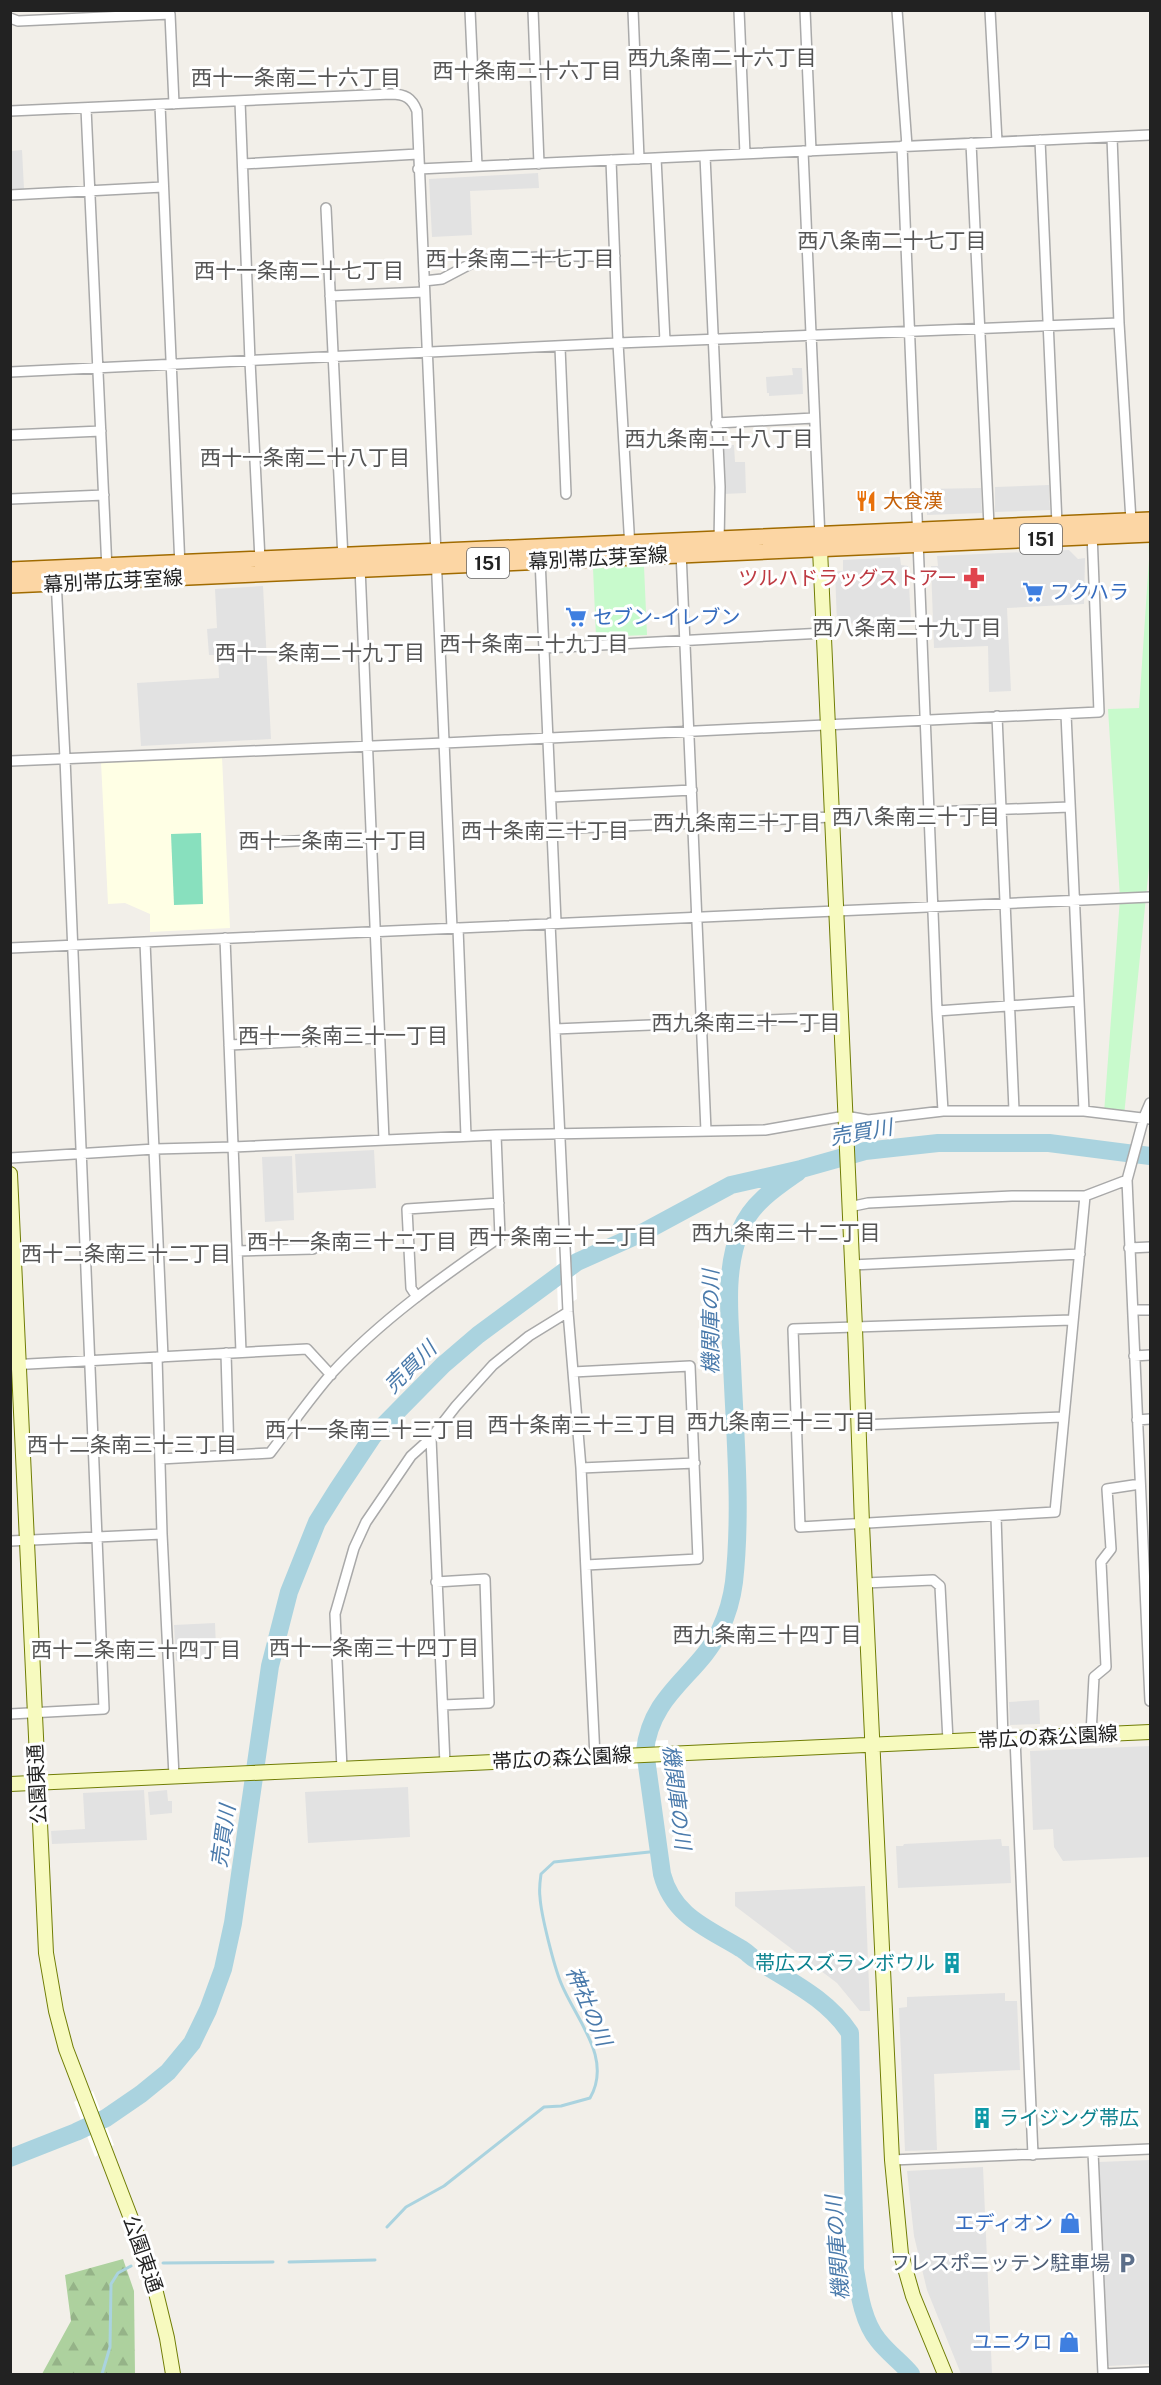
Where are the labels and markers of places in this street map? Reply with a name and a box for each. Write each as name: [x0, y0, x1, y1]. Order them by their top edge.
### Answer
restaurant icon: 大食漢: [854, 489, 878, 513]
place label: 大食漢: [883, 489, 943, 513]
place label: ツルハドラッグストアー: [738, 566, 957, 590]
pharmacy icon: ツルハドラッグストアー: [962, 566, 986, 590]
supermarket icon: フクハラ: [1021, 580, 1045, 604]
place label: フクハラ: [1050, 580, 1129, 604]
supermarket icon: セブン-イレブン: [564, 605, 588, 629]
place label: セブン-イレブン: [593, 605, 741, 629]
place label: 帯広スズランボウル: [755, 1951, 935, 1975]
building icon: 帯広スズランボウル: [940, 1951, 964, 1975]
building icon: ライジング帯広: [970, 2106, 994, 2130]
place label: ライジング帯広: [999, 2106, 1139, 2130]
place label: エディオン: [954, 2211, 1053, 2235]
shop icon: エディオン: [1058, 2211, 1082, 2235]
place label: フレスポニッテン駐車場: [890, 2251, 1110, 2275]
parking icon: フレスポニッテン駐車場: [1115, 2251, 1139, 2275]
place label: ユニクロ: [972, 2330, 1052, 2354]
shop icon: ユニクロ: [1057, 2330, 1081, 2354]

